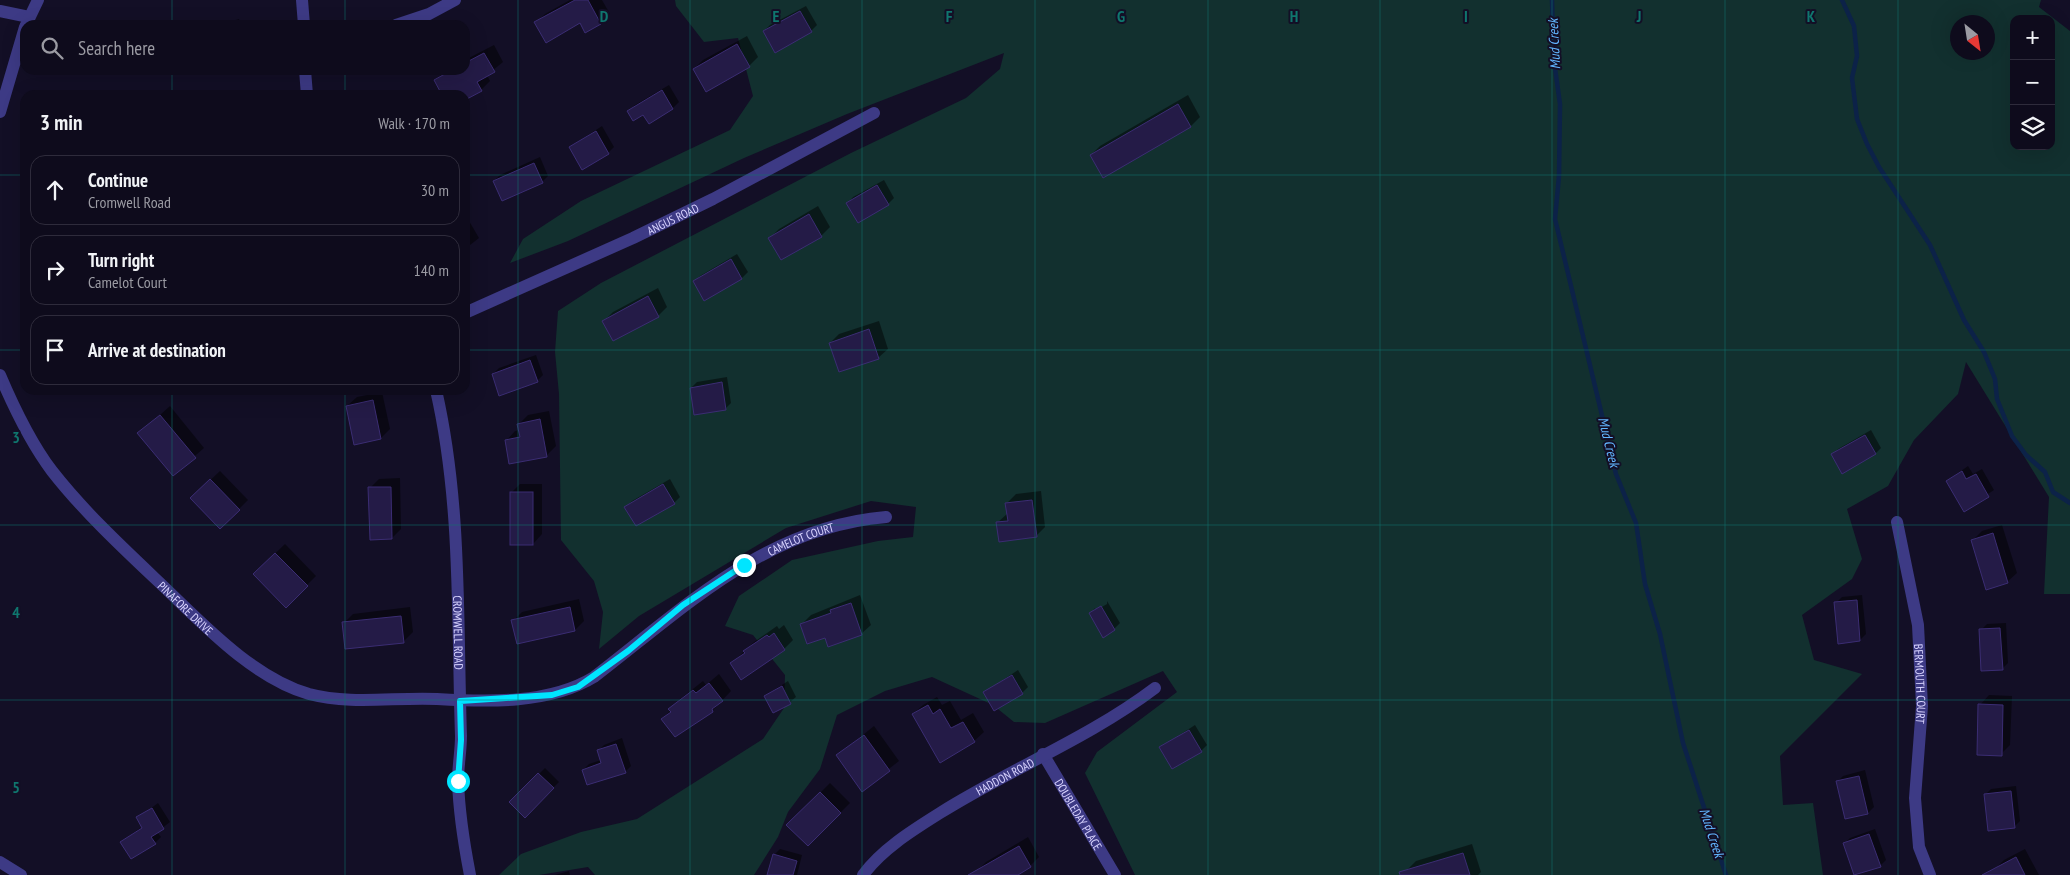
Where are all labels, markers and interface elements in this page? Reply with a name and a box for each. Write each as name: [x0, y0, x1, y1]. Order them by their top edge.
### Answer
text: D: [600, 6, 609, 26]
text: E: [773, 6, 780, 26]
text: F: [946, 6, 953, 26]
text: G: [1117, 6, 1125, 26]
text: H: [1290, 6, 1298, 26]
text: I: [1464, 6, 1468, 26]
text: J: [1636, 6, 1641, 26]
text: K: [1807, 6, 1816, 26]
north arrow: [1950, 15, 1995, 60]
map controls: [2010, 15, 2055, 150]
button: +: [2010, 15, 2055, 60]
water label: Mud Creek: [1544, 17, 1564, 70]
search box: [20, 20, 470, 75]
icon: search: [38, 34, 66, 62]
text: Search here: [78, 36, 155, 60]
button: −: [2010, 60, 2055, 105]
button: layers: [2010, 105, 2055, 150]
text: 3 min: [40, 109, 82, 136]
text: Walk · 170 m: [378, 113, 450, 133]
text: Continue: [88, 168, 148, 192]
icon: ahead: [41, 176, 69, 204]
text: 30 m: [421, 180, 449, 200]
text: Cromwell Road: [88, 192, 171, 212]
street label: ANGUS ROAD: [644, 200, 701, 238]
text: Turn right: [88, 248, 154, 272]
icon: right: [41, 256, 69, 284]
text: 140 m: [414, 260, 449, 280]
text: Camelot Court: [88, 272, 167, 292]
icon: arrive: [41, 336, 69, 364]
text: Arrive at destination: [88, 338, 226, 362]
water label: Mud Creek: [1594, 415, 1624, 470]
text: 3: [12, 427, 20, 447]
street label: CAMELOT COURT: [765, 519, 836, 559]
route end: [733, 554, 756, 577]
street label: PINAFORE DRIVE: [155, 578, 217, 638]
street label: CROMWELL ROAD: [450, 595, 467, 670]
text: 4: [12, 602, 20, 622]
street label: BERMOUTH COURT: [1911, 643, 1930, 725]
street label: HADDON ROAD: [973, 754, 1037, 798]
route start: [447, 770, 470, 793]
street label: DOUBLEDAY PLACE: [1052, 776, 1106, 853]
text: 5: [12, 777, 20, 797]
water label: Mud Creek: [1696, 806, 1729, 862]

